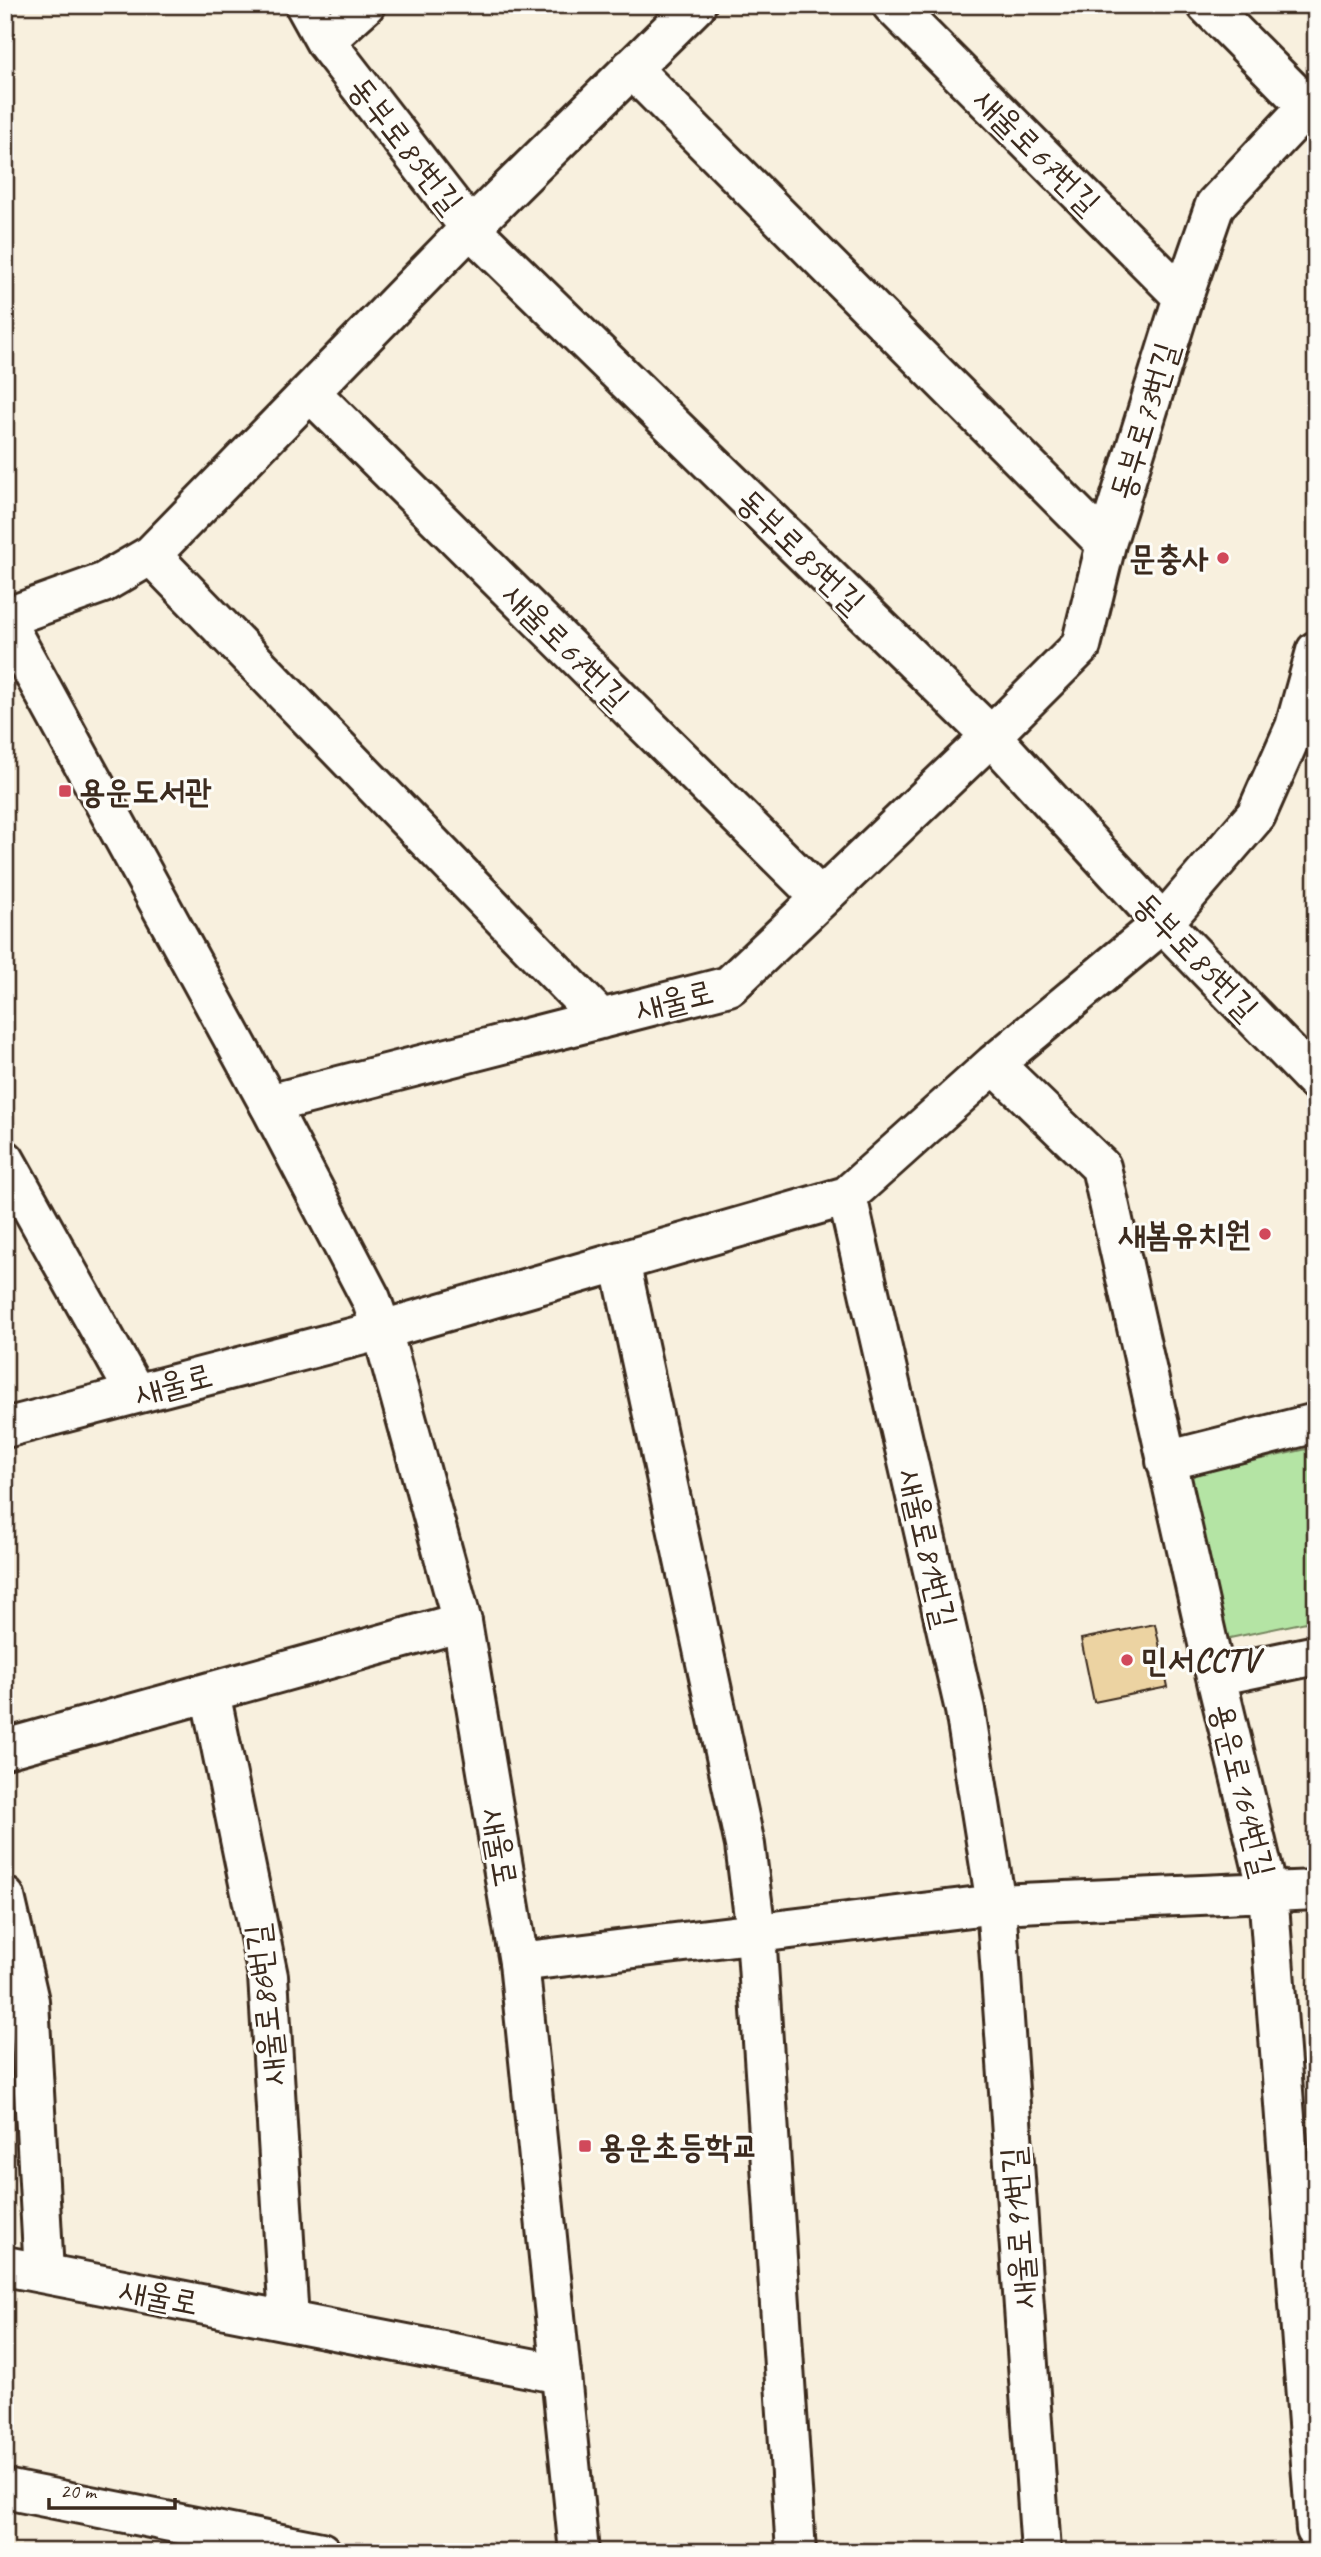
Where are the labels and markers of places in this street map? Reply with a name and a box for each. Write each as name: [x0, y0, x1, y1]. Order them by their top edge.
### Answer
place label: 문충사: [1129, 537, 1209, 579]
marker: 문충사: [1215, 550, 1231, 566]
place label: 용운도서관: [79, 770, 212, 812]
marker: 용운도서관: [57, 783, 73, 799]
place label: 새봄유치원: [1117, 1213, 1251, 1255]
marker: 새봄유치원: [1257, 1226, 1273, 1242]
place label: 민서CCTV: [1141, 1639, 1265, 1681]
marker: 민서CCTV: [1119, 1652, 1135, 1668]
place label: 용운초등학교: [599, 2125, 758, 2167]
marker: 용운초등학교: [577, 2138, 593, 2154]

